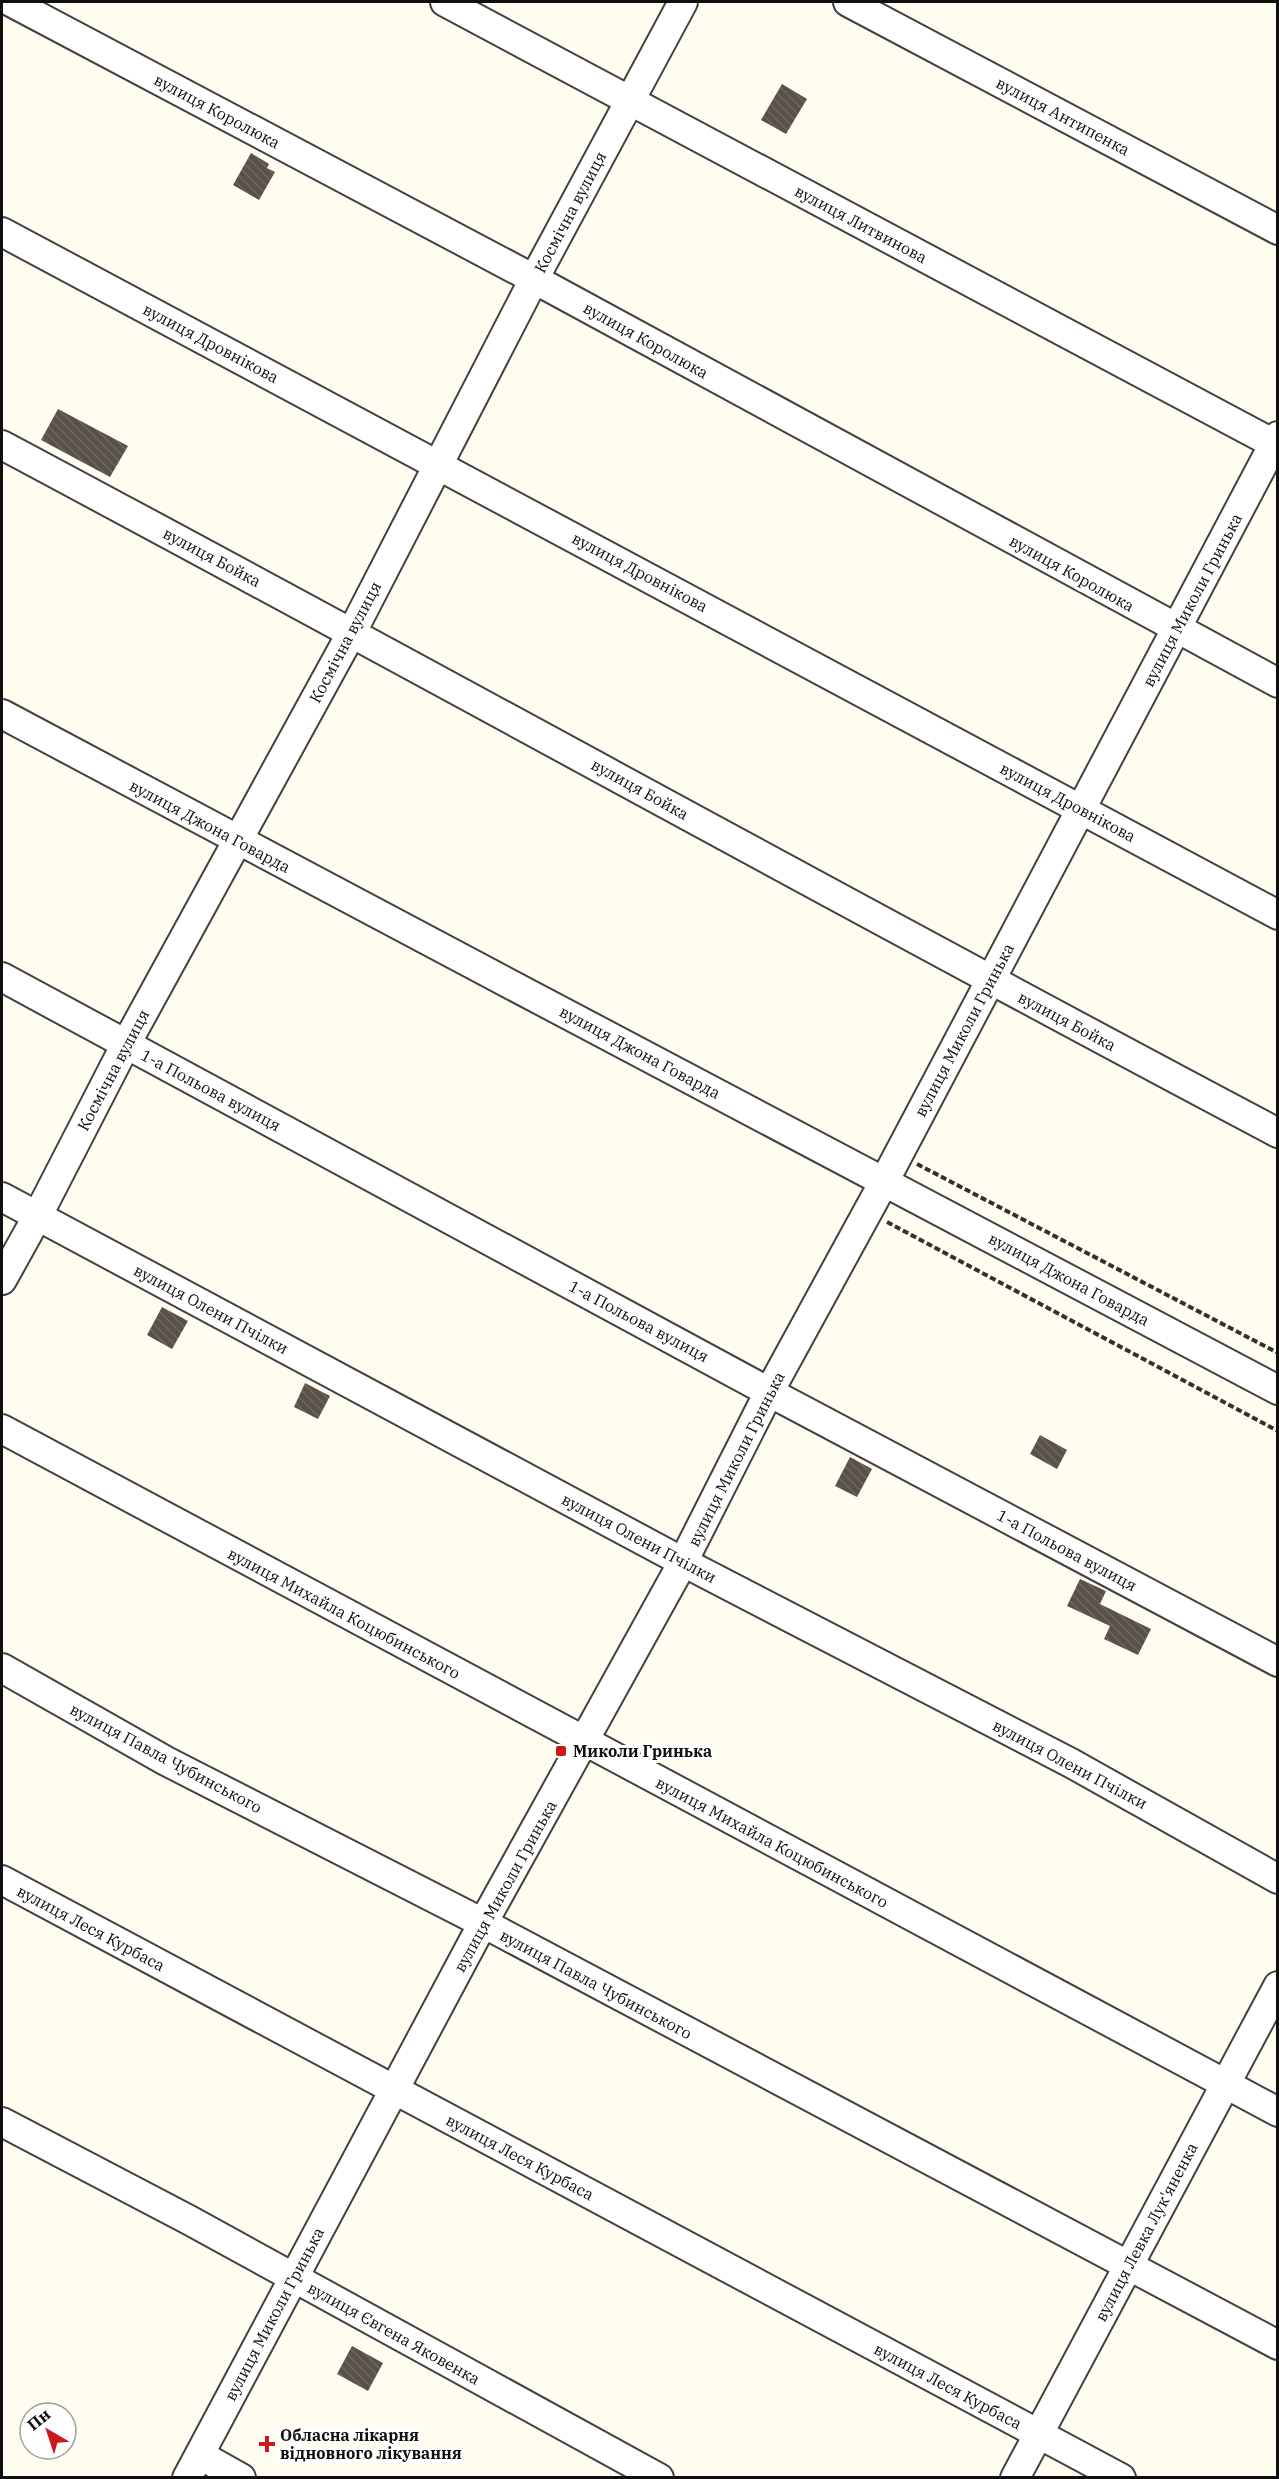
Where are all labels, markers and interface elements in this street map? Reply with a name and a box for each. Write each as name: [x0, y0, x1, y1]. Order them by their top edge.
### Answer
street label: вулиця Королюка: [151, 69, 284, 153]
street label: вулиця Антипенка: [993, 72, 1134, 160]
street label: Космічна вулиця: [530, 148, 610, 276]
street label: вулиця Литвинова: [791, 181, 931, 268]
street label: вулиця Королюка: [580, 297, 712, 383]
street label: вулиця Дровнікова: [140, 299, 283, 387]
street label: вулиця Миколи Гринька: [1138, 510, 1246, 690]
street label: вулиця Бойка: [160, 523, 265, 591]
street label: вулиця Дровнікова: [569, 528, 712, 616]
street label: вулиця Королюка: [1006, 530, 1138, 616]
street label: Космічна вулиця: [305, 578, 385, 706]
street label: вулиця Бойка: [588, 754, 692, 824]
street label: вулиця Дровнікова: [997, 758, 1140, 846]
street label: вулиця Джона Говарда: [126, 775, 294, 877]
street label: вулиця Миколи Гринька: [910, 940, 1018, 1120]
street label: вулиця Бойка: [1015, 987, 1120, 1055]
street label: вулиця Джона Говарда: [556, 1001, 724, 1103]
street label: Космічна вулиця: [73, 1006, 153, 1134]
street label: 1-а Польова вулиця: [138, 1045, 284, 1135]
street label: вулиця Джона Говарда: [985, 1228, 1153, 1330]
street label: вулиця Олени Пчілки: [130, 1260, 292, 1358]
street label: 1-а Польова вулиця: [566, 1276, 712, 1366]
street label: вулиця Миколи Гринька: [683, 1368, 789, 1550]
street label: вулиця Олени Пчілки: [558, 1489, 720, 1587]
street label: 1-а Польова вулиця: [994, 1505, 1140, 1595]
street label: вулиця Михайла Коцюбинського: [224, 1543, 464, 1683]
street label: вулиця Павла Чубинського: [67, 1699, 265, 1817]
street label: вулиця Олени Пчілки: [989, 1715, 1151, 1813]
place label: Миколи Гринька: [573, 1741, 712, 1761]
marker: Миколи Гринька: [554, 1744, 568, 1758]
street label: вулиця Михайла Коцюбинського: [652, 1772, 892, 1912]
street label: вулиця Миколи Гринька: [449, 1796, 561, 1975]
street label: вулиця Леся Курбаса: [14, 1881, 169, 1976]
street label: вулиця Павла Чубинського: [497, 1925, 695, 2043]
street label: вулиця Леся Курбаса: [443, 2110, 598, 2205]
street label: вулиця Левка Лук'яненка: [1090, 2139, 1202, 2325]
street label: вулиця Миколи Гринька: [220, 2224, 328, 2404]
street label: вулиця Євгена Яковенка: [304, 2277, 484, 2389]
street label: вулиця Леся Курбаса: [871, 2339, 1026, 2434]
north arrow: [18, 2401, 78, 2461]
text: Пн: [23, 2404, 54, 2435]
place label: Обласна лікарня відновного лікування: [280, 2425, 462, 2463]
marker: Обласна лікарня відновного лікування: [258, 2435, 276, 2453]

